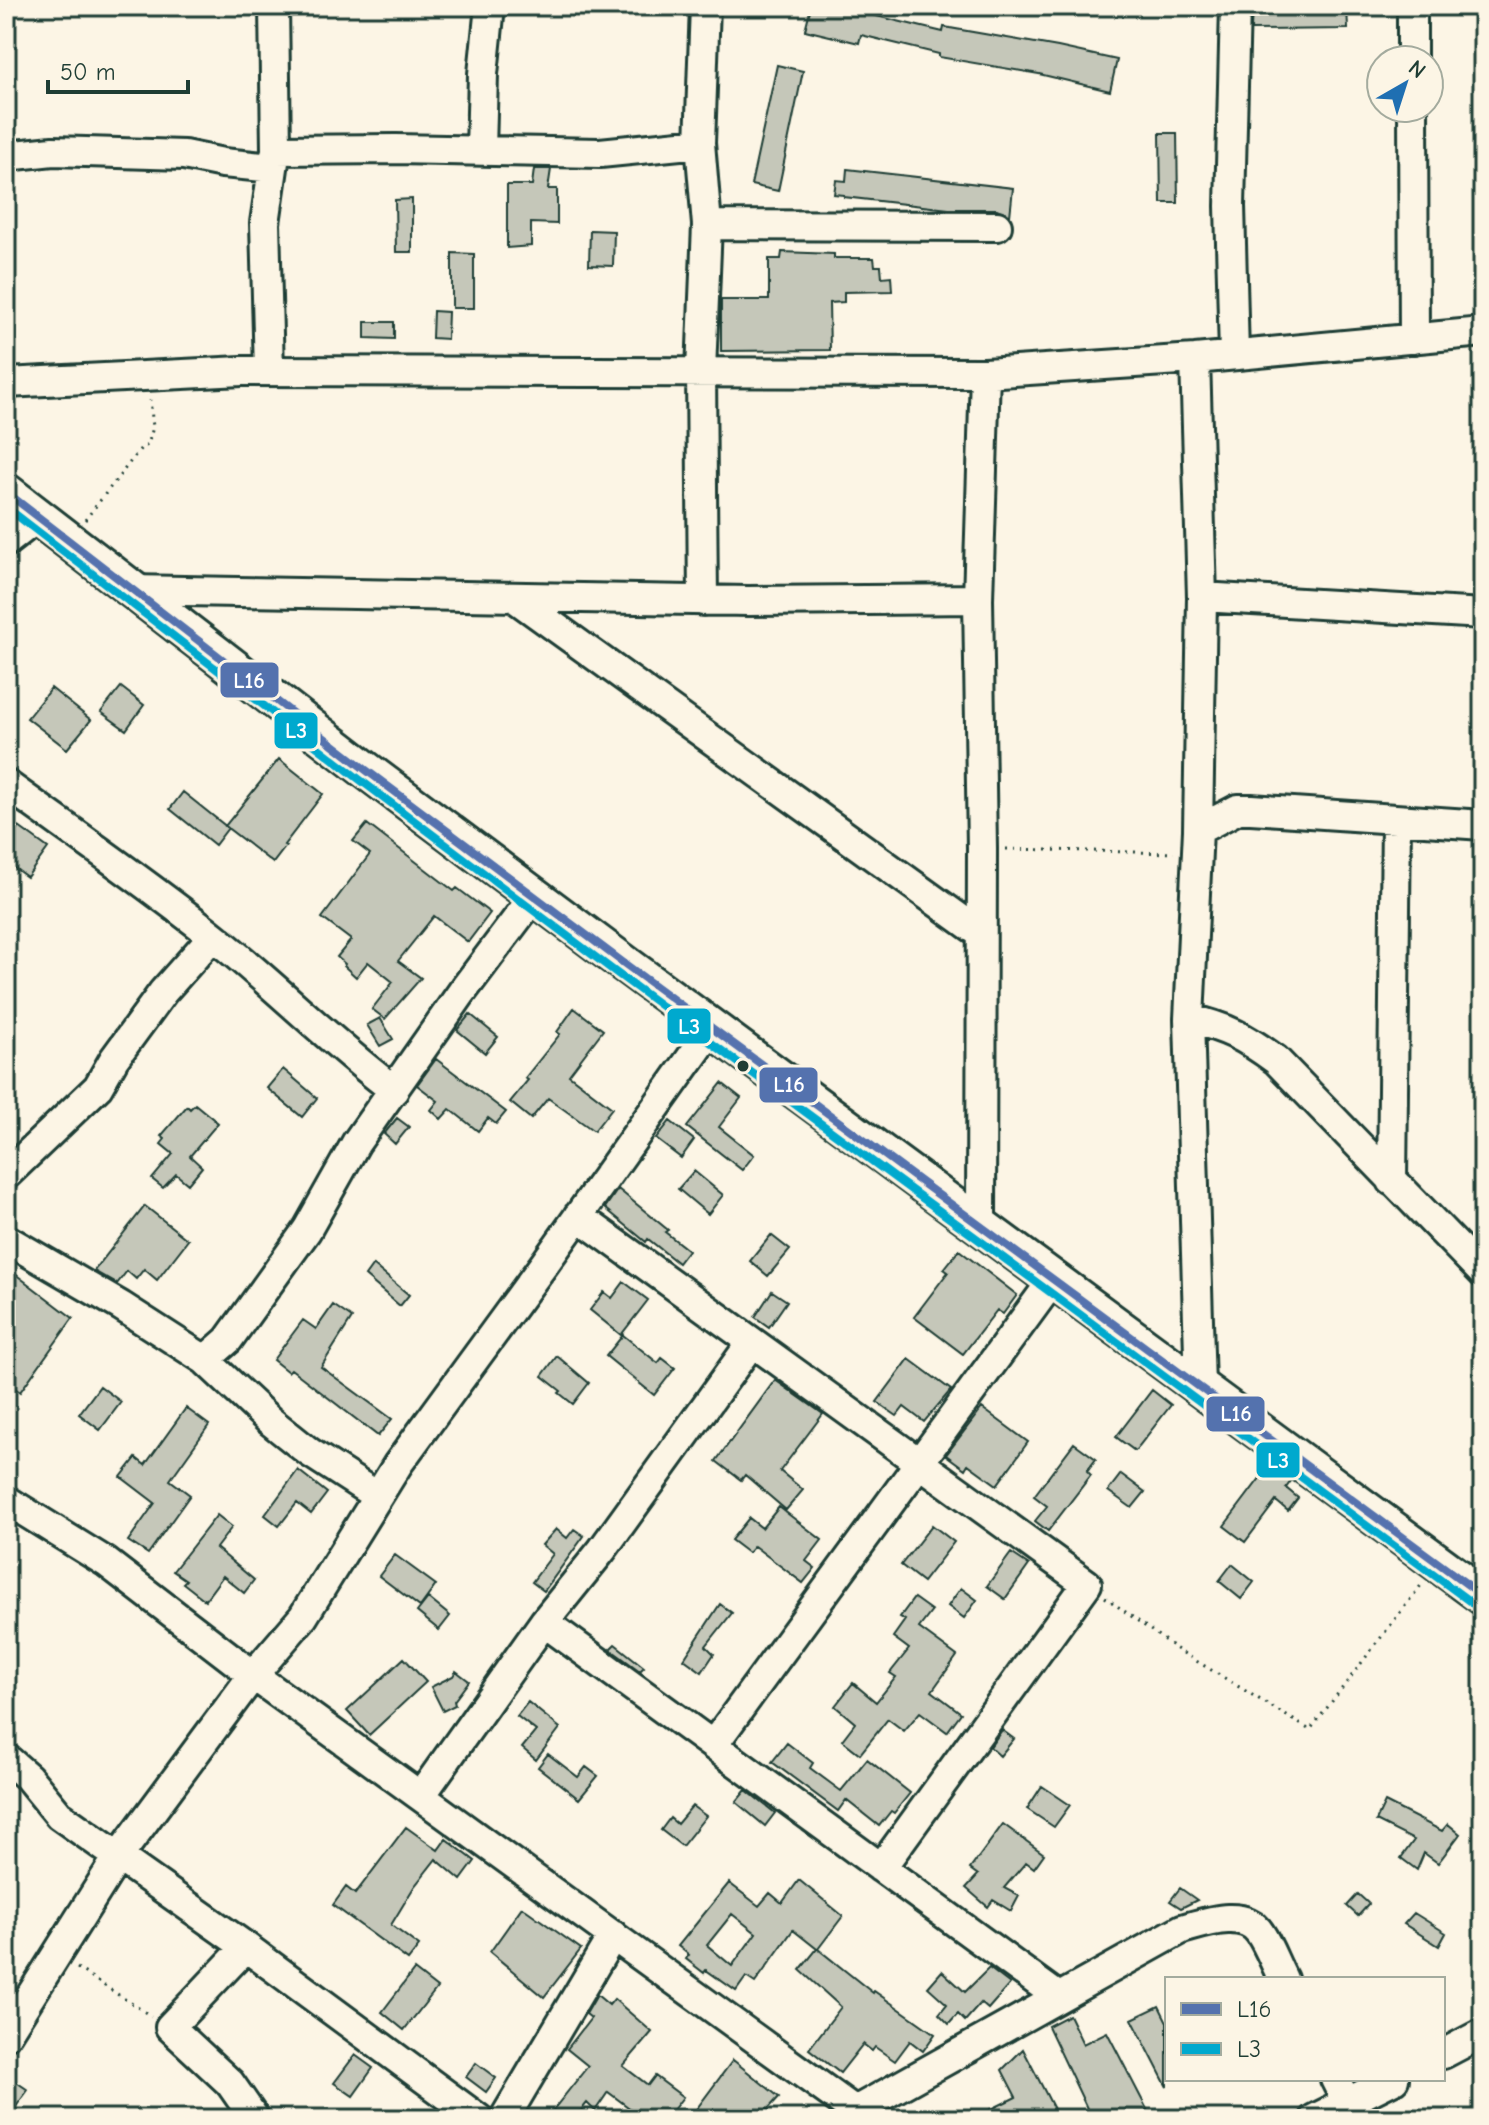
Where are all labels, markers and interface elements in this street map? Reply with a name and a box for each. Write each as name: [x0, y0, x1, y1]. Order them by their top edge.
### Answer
scale bar: [48, 44, 188, 94]
north arrow: [1365, 44, 1445, 124]
text: N: [1403, 55, 1431, 84]
text: 50 m: [60, 58, 116, 86]
line badge: L16: [219, 661, 280, 699]
text: L16: [233, 668, 265, 694]
line badge: L3: [273, 711, 319, 750]
text: L3: [285, 718, 307, 744]
line badge: L3: [666, 1007, 712, 1045]
text: L3: [678, 1014, 700, 1040]
unlabelled marker: [735, 1058, 751, 1074]
line badge: L16: [758, 1066, 819, 1104]
text: L16: [773, 1072, 805, 1098]
line badge: L16: [1205, 1395, 1266, 1433]
text: L16: [1220, 1401, 1252, 1427]
line badge: L3: [1255, 1441, 1301, 1479]
text: L3: [1267, 1448, 1289, 1474]
legend: [1165, 1977, 1445, 2081]
text: L16: [1237, 1995, 1272, 2023]
text: L3: [1237, 2035, 1261, 2063]

